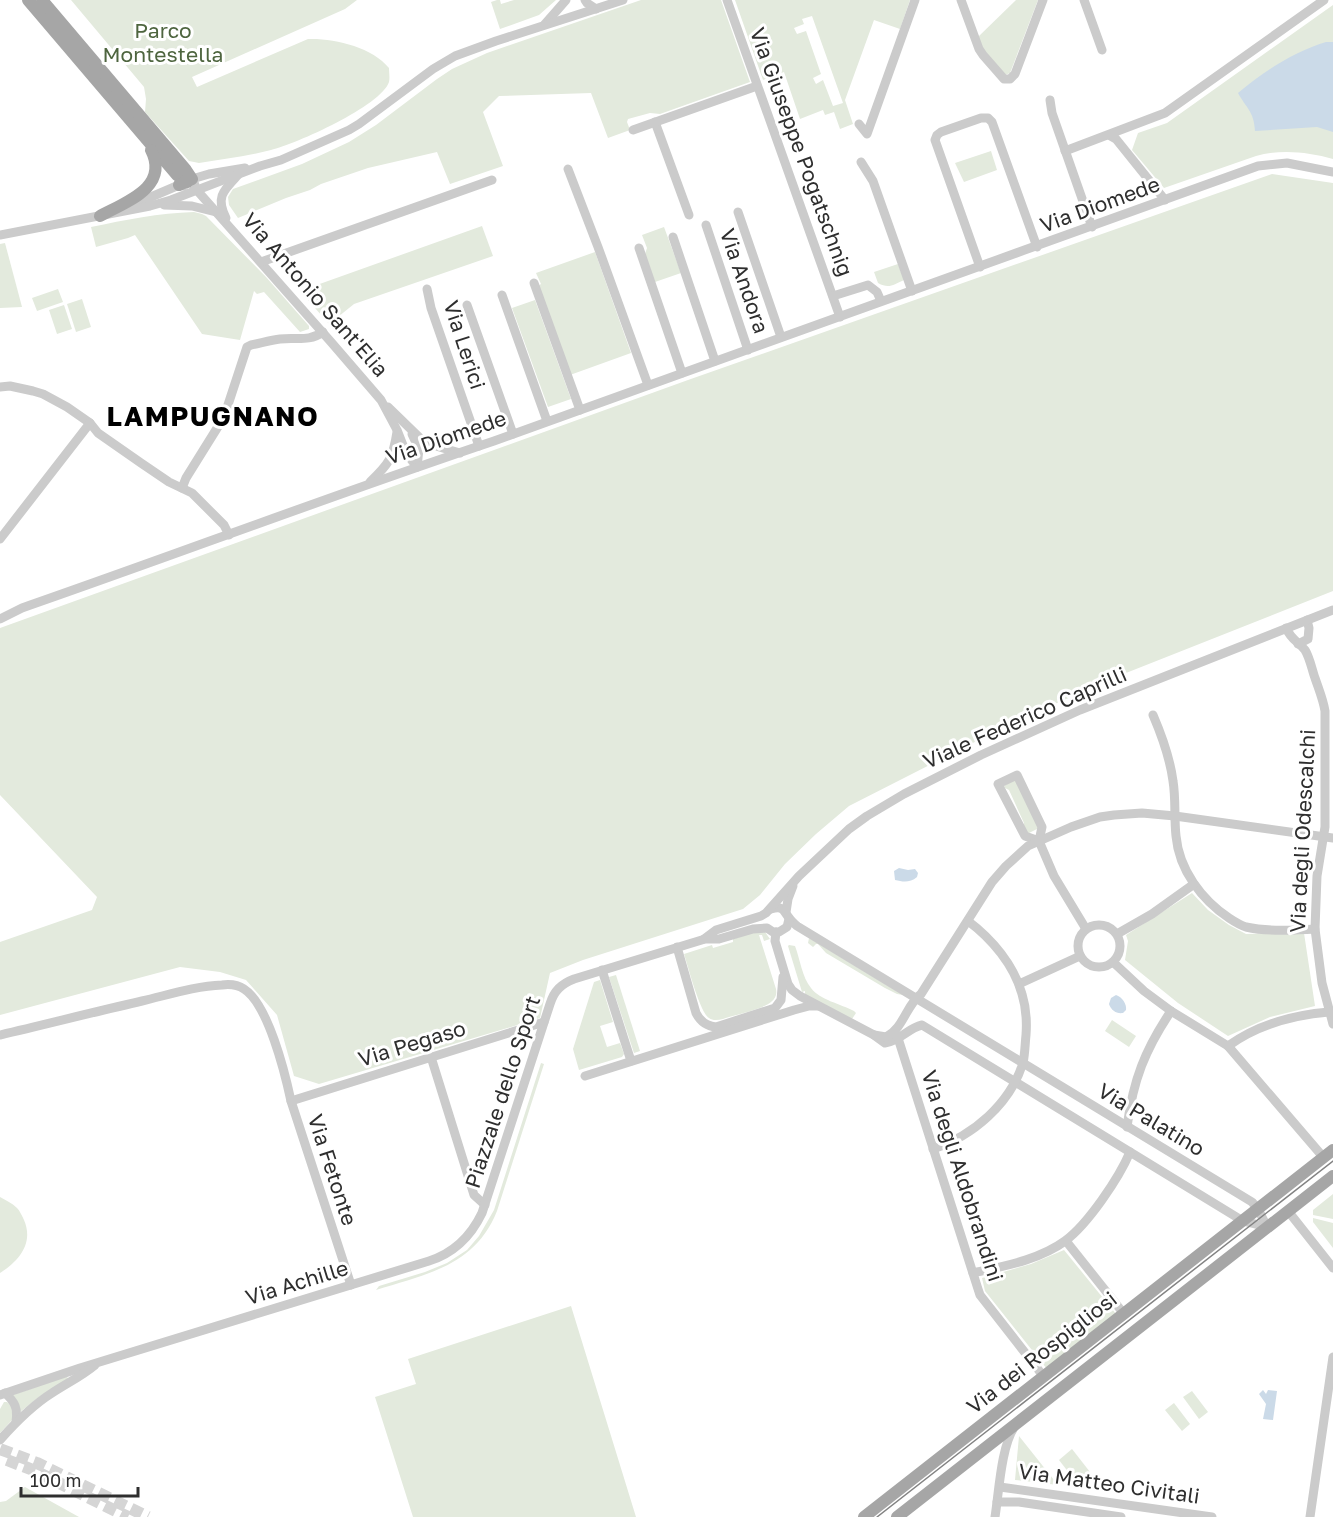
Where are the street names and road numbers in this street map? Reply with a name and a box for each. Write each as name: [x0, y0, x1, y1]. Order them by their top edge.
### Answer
street label: Via Giuseppe Pogatschnig: [745, 24, 859, 279]
street label: Via Diomede: [1036, 170, 1163, 238]
street label: Via Antonio Sant'Elia: [237, 207, 394, 382]
street label: Via Andora: [715, 225, 775, 337]
street label: Via Lerici: [438, 297, 491, 392]
street label: Via Diomede: [382, 404, 509, 470]
street label: Viale Federico Caprilli: [919, 660, 1130, 774]
street label: Via degli Odescalchi: [1284, 728, 1320, 933]
street label: Piazzale dello Sport: [459, 992, 545, 1191]
street label: Via Pegaso: [355, 1014, 469, 1072]
street label: Via degli Aldobrandini: [916, 1067, 1009, 1285]
street label: Via Palatino: [1093, 1077, 1210, 1161]
street label: Via Fetonte: [303, 1111, 363, 1229]
street label: Via Achille: [242, 1254, 351, 1310]
street label: Via dei Rospigliosi: [961, 1285, 1122, 1419]
street label: Via Matteo Civitali: [1017, 1457, 1202, 1509]

